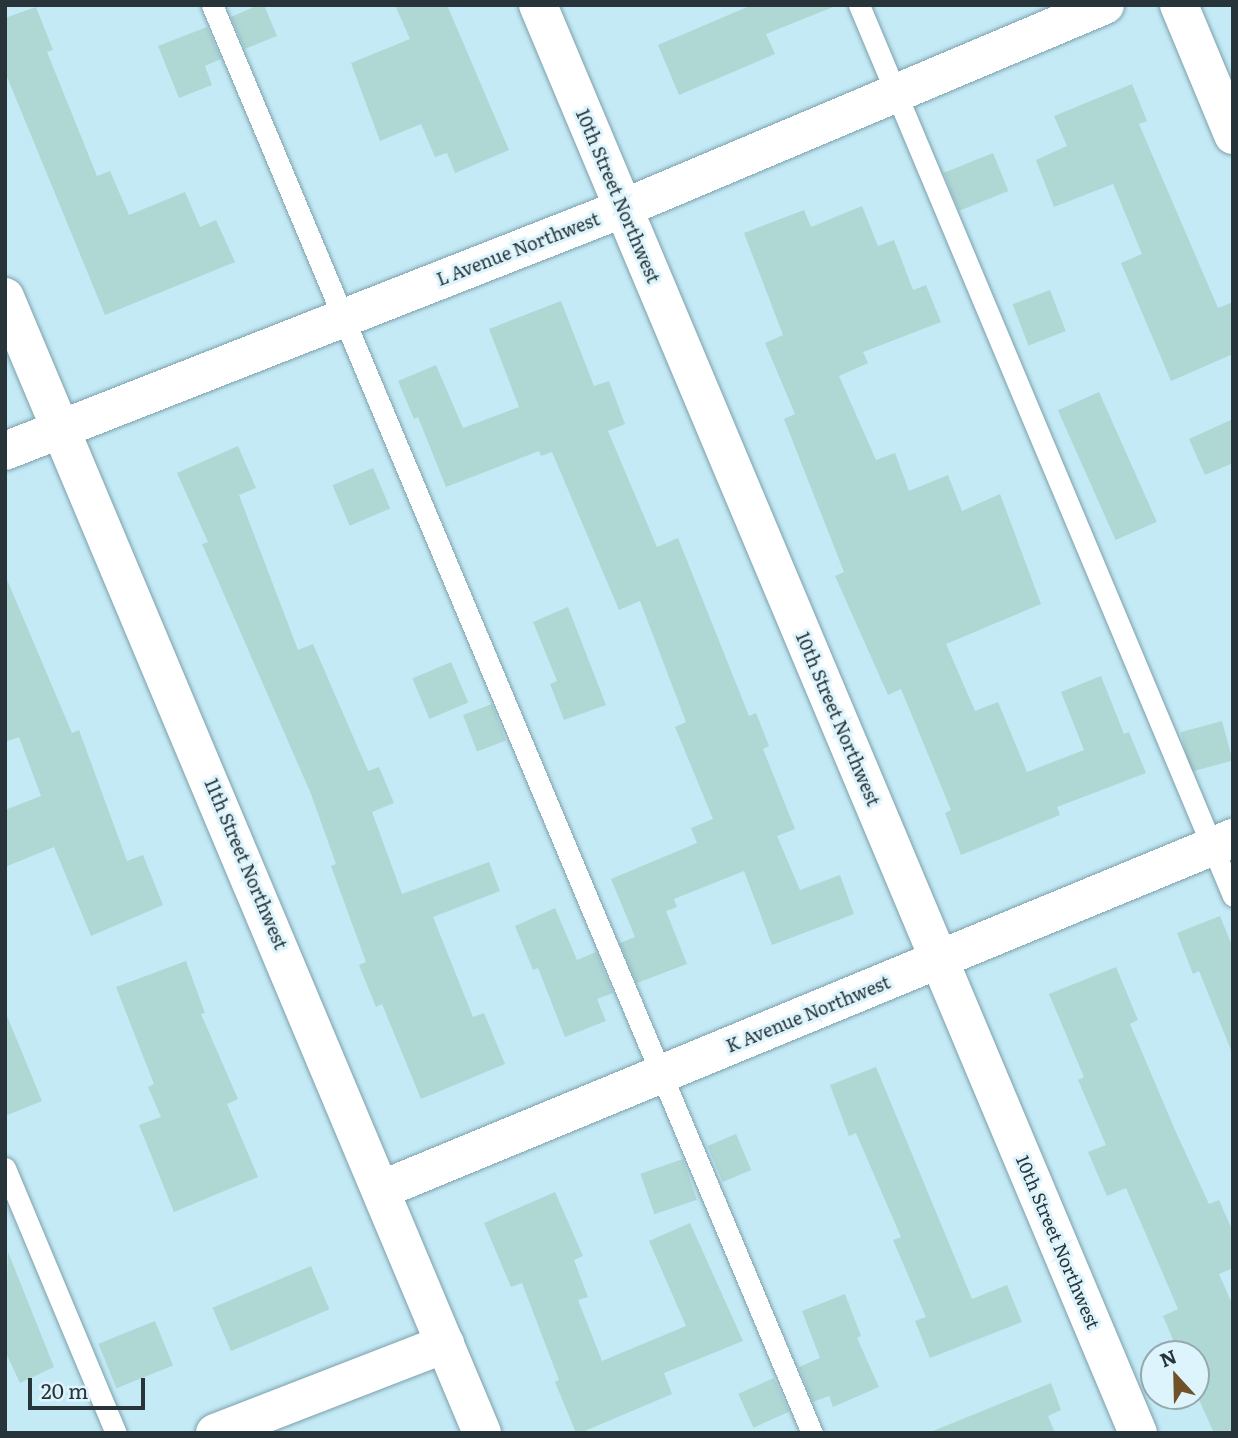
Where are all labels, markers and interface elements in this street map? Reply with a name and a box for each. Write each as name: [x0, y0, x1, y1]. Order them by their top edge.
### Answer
street label: 10th Street Northwest: [572, 106, 664, 286]
street label: L Avenue Northwest: [433, 208, 603, 290]
street label: 10th Street Northwest: [792, 629, 884, 809]
street label: 11th Street Northwest: [200, 775, 292, 953]
street label: K Avenue Northwest: [723, 971, 893, 1057]
street label: 10th Street Northwest: [1012, 1152, 1104, 1332]
north arrow: [1140, 1340, 1210, 1410]
text: N: [1155, 1341, 1181, 1373]
scale bar: [32, 1364, 149, 1408]
text: 20 m: [41, 1374, 88, 1405]

